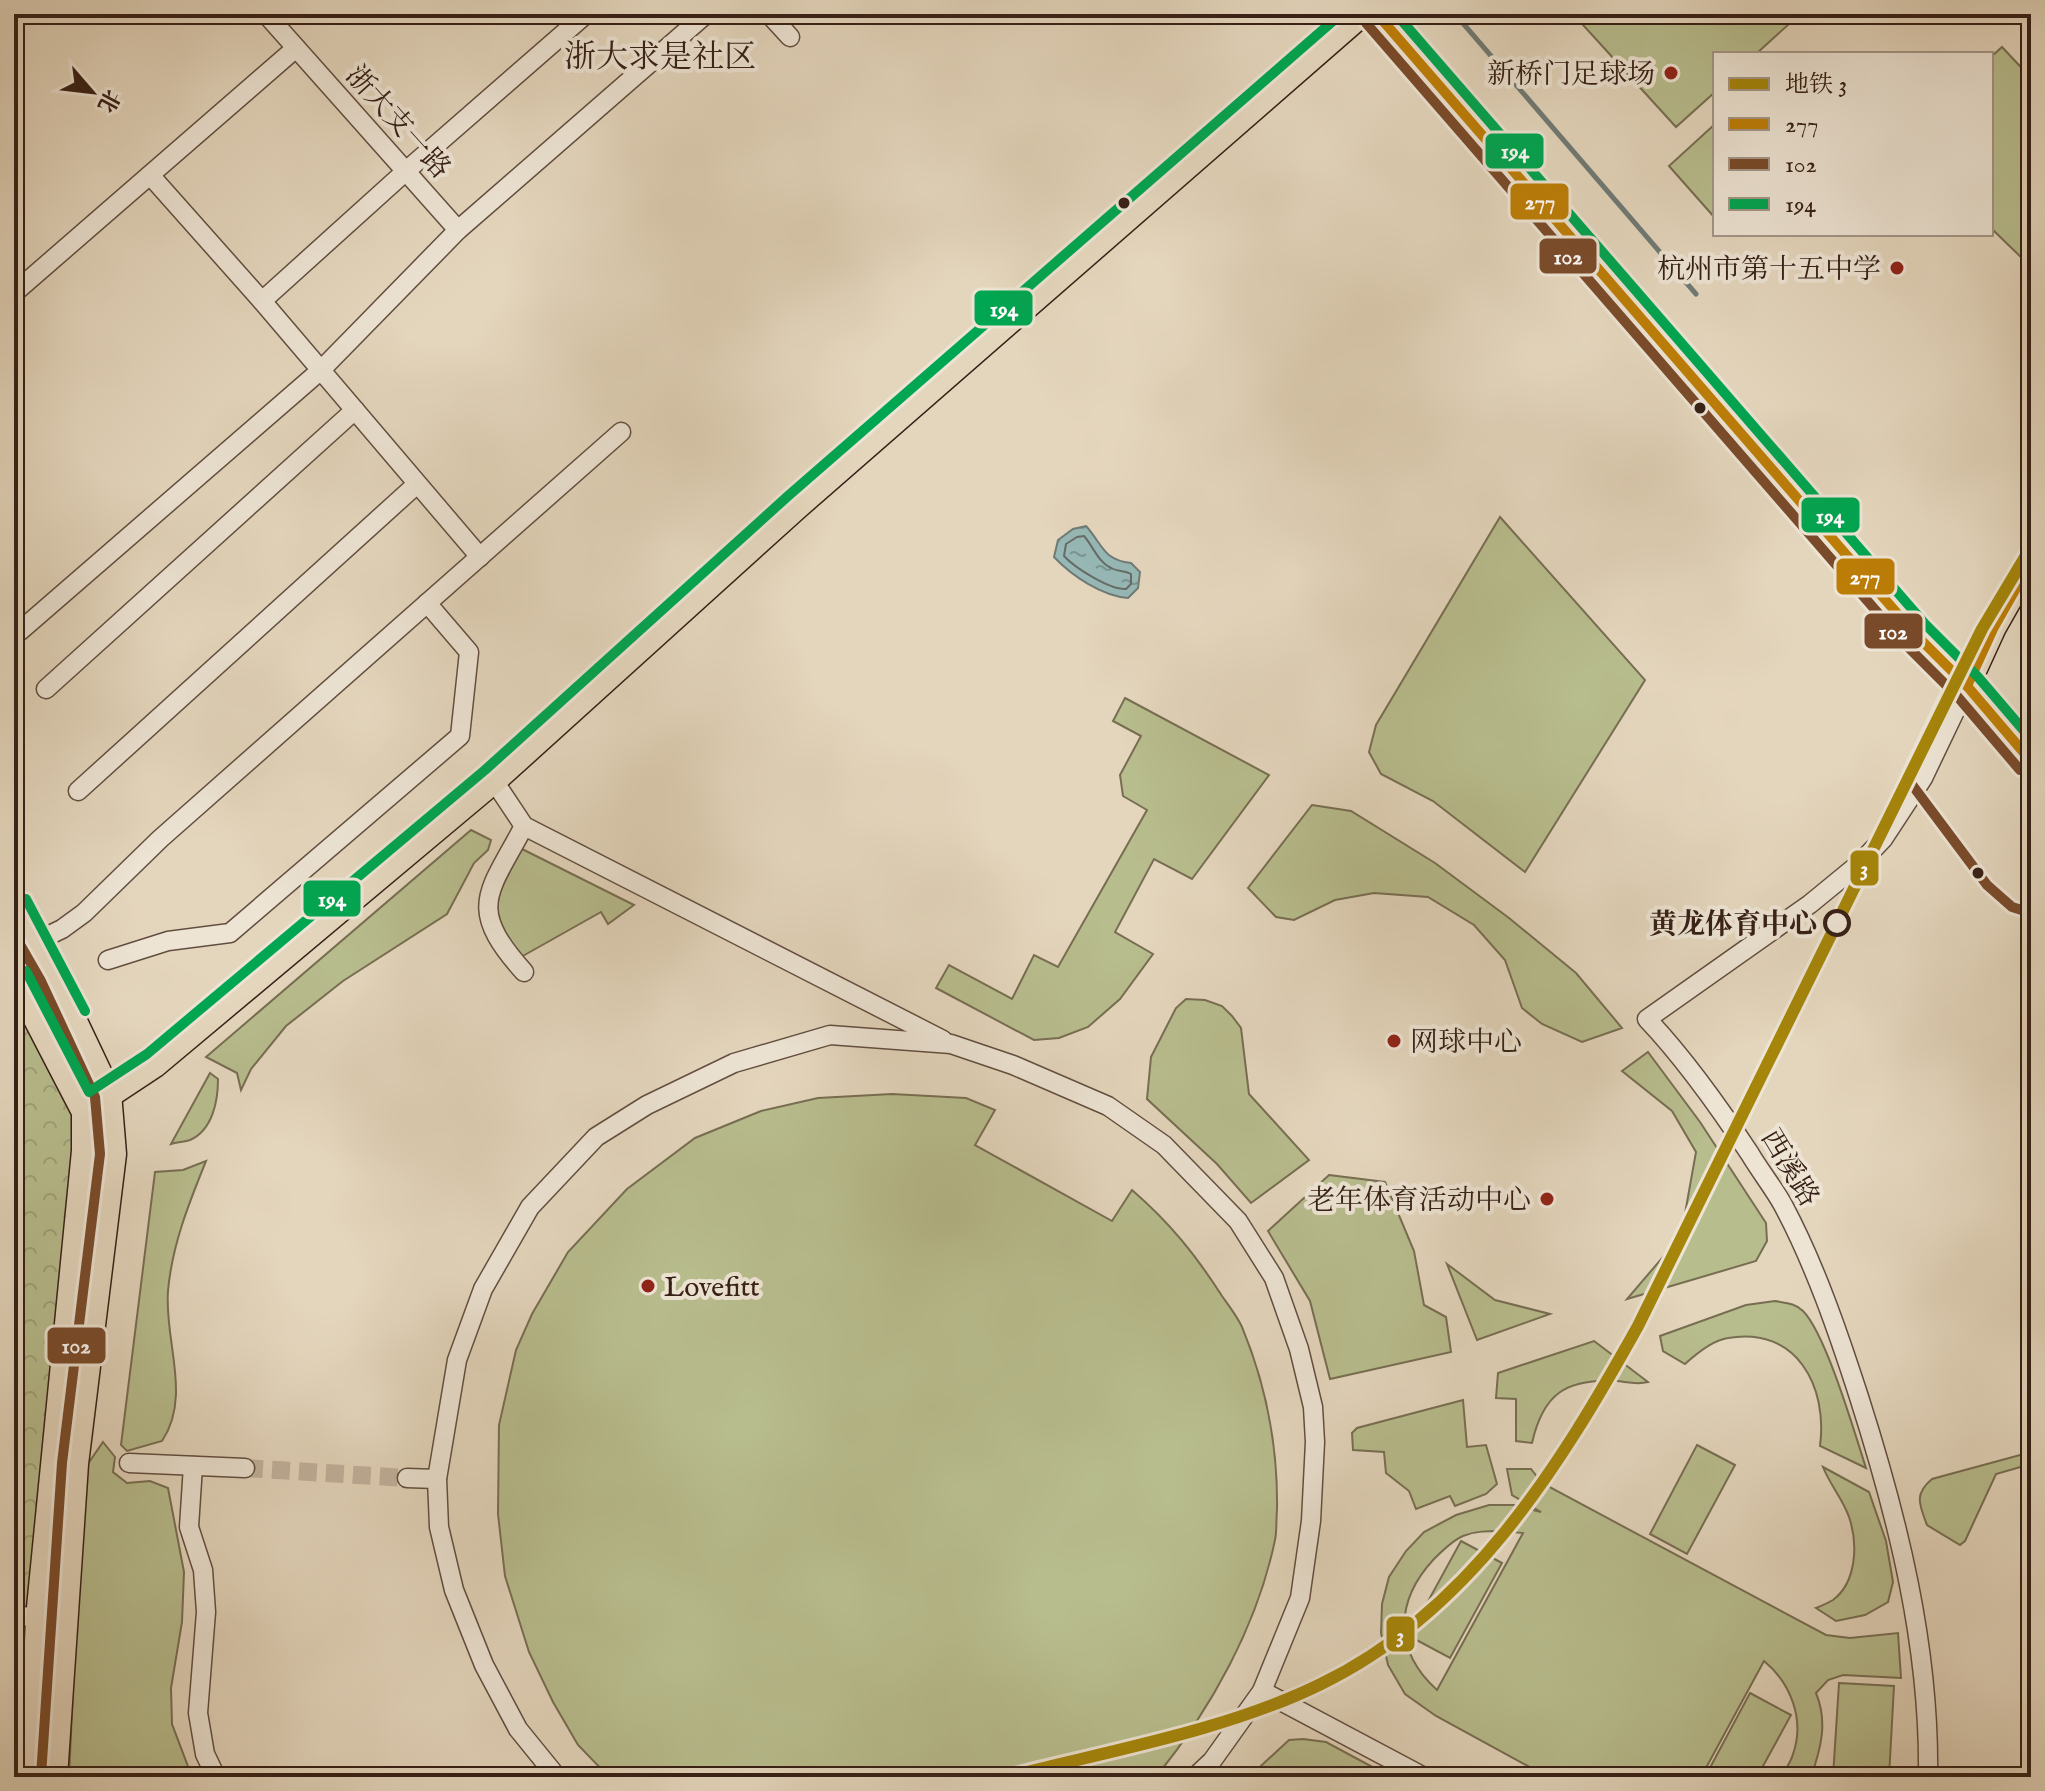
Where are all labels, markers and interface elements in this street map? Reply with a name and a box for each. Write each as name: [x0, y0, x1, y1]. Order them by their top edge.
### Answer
district label: 浙大求是社区: [564, 38, 756, 79]
north arrow: [52, 52, 132, 132]
legend: [1713, 52, 1993, 236]
place label: 新桥门足球场: [1487, 58, 1655, 93]
street label: 浙大支一路: [337, 59, 457, 186]
marker: 新桥门足球场: [1662, 64, 1680, 82]
text: 地铁 3: [1785, 70, 1847, 101]
text: 北: [90, 84, 125, 117]
text: 277: [1785, 110, 1818, 141]
line badge: 194: [1484, 132, 1545, 170]
text: 194: [1501, 138, 1530, 166]
text: 102: [1785, 150, 1817, 181]
line badge: 277: [1509, 182, 1570, 221]
text: 277: [1525, 189, 1555, 217]
text: 194: [1785, 190, 1816, 221]
unlabelled marker: [1116, 195, 1132, 211]
line badge: 102: [1538, 237, 1598, 275]
text: 102: [1553, 244, 1583, 272]
place label: 杭州市第十五中学: [1657, 253, 1881, 288]
marker: 杭州市第十五中学: [1888, 259, 1906, 277]
line badge: 194: [973, 289, 1034, 327]
text: 194: [990, 296, 1019, 324]
unlabelled marker: [1692, 400, 1708, 416]
line badge: 194: [1800, 496, 1861, 534]
text: 194: [1816, 503, 1845, 531]
line badge: 277: [1835, 557, 1896, 596]
text: 277: [1850, 564, 1880, 592]
line badge: 102: [1863, 612, 1924, 650]
text: 102: [1878, 619, 1908, 647]
line badge: 3: [1849, 849, 1880, 887]
text: 3: [1860, 855, 1868, 883]
unlabelled marker: [1970, 865, 1986, 881]
line badge: 194: [302, 879, 362, 918]
text: 194: [318, 886, 347, 914]
place label: 黄龙体育中心: [1649, 908, 1817, 943]
marker: 黄龙体育中心: [1824, 910, 1850, 936]
place label: 网球中心: [1410, 1026, 1522, 1061]
marker: 网球中心: [1385, 1032, 1403, 1050]
street label: 西溪路: [1752, 1123, 1825, 1213]
place label: 老年体育活动中心: [1307, 1184, 1531, 1219]
marker: 老年体育活动中心: [1538, 1190, 1556, 1208]
place label: Lovefitt: [664, 1271, 760, 1306]
marker: Lovefitt: [639, 1277, 657, 1295]
line badge: 102: [46, 1326, 107, 1365]
text: 102: [61, 1333, 91, 1361]
line badge: 3: [1385, 1615, 1416, 1653]
text: 3: [1396, 1622, 1404, 1650]

